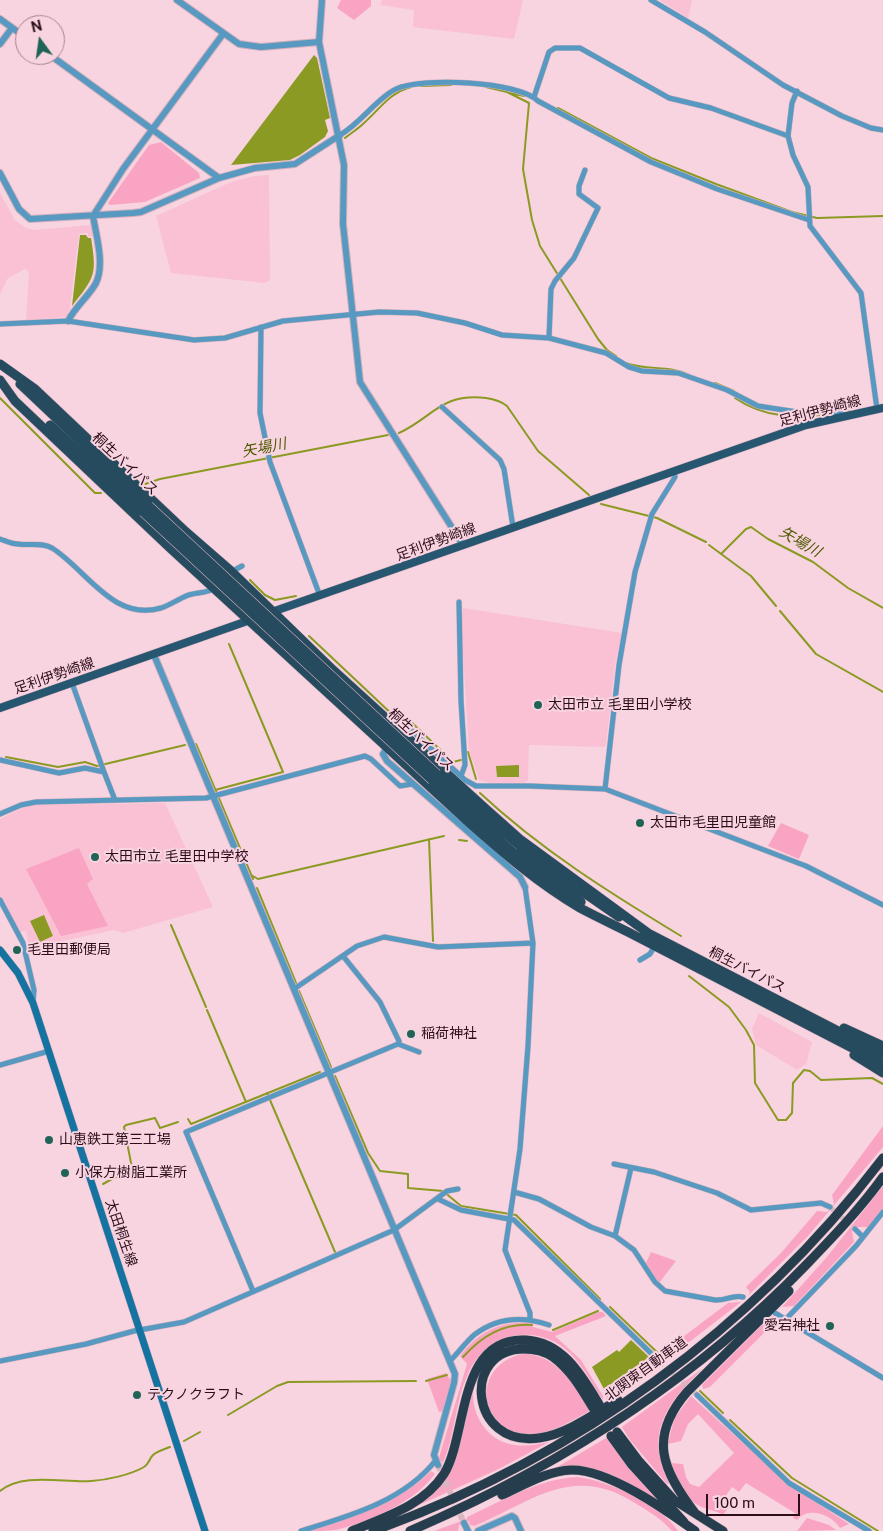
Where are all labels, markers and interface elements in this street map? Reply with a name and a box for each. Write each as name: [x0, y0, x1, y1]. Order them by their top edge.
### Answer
north arrow: [15, 15, 65, 65]
text: N: [29, 17, 44, 36]
street label: 足利伊勢崎線: [777, 392, 863, 430]
street label: 桐生バイパス: [89, 429, 161, 499]
water label: 矢場川: [240, 435, 288, 461]
street label: 足利伊勢崎線: [394, 520, 478, 564]
water label: 矢場川: [776, 523, 824, 561]
street label: 足利伊勢崎線: [12, 654, 96, 698]
place label: 太田市立 毛里田小学校: [548, 697, 691, 713]
marker: 太田市立 毛里田小学校: [532, 699, 544, 711]
street label: 桐生バイパス: [385, 705, 457, 775]
place label: 太田市毛里田児童館: [650, 815, 776, 831]
marker: 太田市毛里田児童館: [634, 817, 646, 829]
place label: 太田市立 毛里田中学校: [105, 849, 248, 865]
marker: 太田市立 毛里田中学校: [89, 851, 101, 863]
place label: 毛里田郵便局: [27, 942, 111, 958]
street label: 桐生バイパス: [706, 943, 788, 997]
marker: 毛里田郵便局: [11, 944, 23, 956]
place label: 稲荷神社: [421, 1026, 477, 1042]
marker: 稲荷神社: [405, 1028, 417, 1040]
place label: 山恵鉄工第三工場: [59, 1132, 171, 1148]
marker: 山恵鉄工第三工場: [43, 1134, 55, 1146]
place label: 小保方樹脂工業所: [75, 1165, 187, 1181]
marker: 小保方樹脂工業所: [59, 1167, 71, 1179]
street label: 太田桐生線: [102, 1197, 140, 1269]
place label: 愛宕神社: [764, 1318, 820, 1334]
marker: 愛宕神社: [824, 1320, 836, 1332]
street label: 北関東自動車道: [601, 1333, 691, 1405]
place label: テクノクラフト: [147, 1387, 245, 1403]
marker: テクノクラフト: [131, 1389, 143, 1401]
scale bar: [708, 1484, 802, 1516]
text: 100 m: [714, 1494, 755, 1511]

